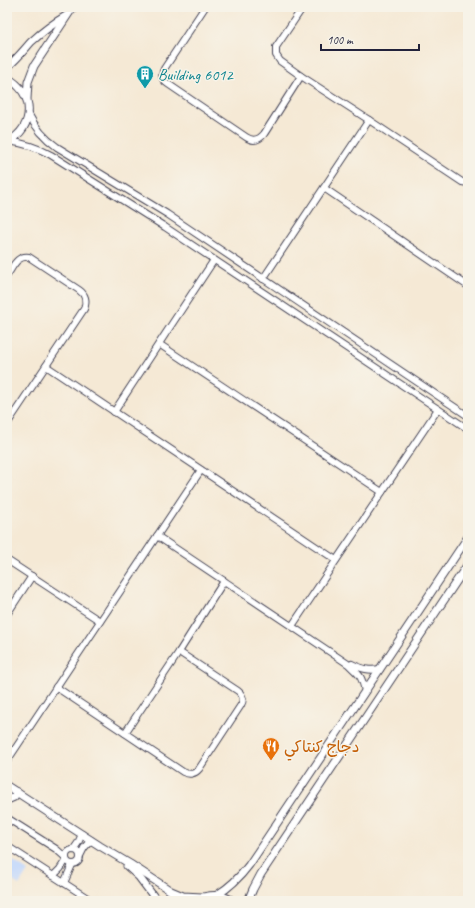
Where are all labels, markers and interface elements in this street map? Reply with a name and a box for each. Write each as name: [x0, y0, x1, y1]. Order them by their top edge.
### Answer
scale bar: [321, 26, 419, 52]
text: 100 m: [327, 32, 354, 48]
building icon: Building 6012: [135, 64, 155, 89]
place label: Building 6012: [158, 65, 235, 85]
restaurant icon: دجاج كنتاكي: [261, 736, 281, 761]
place label: دجاج كنتاكي: [284, 737, 360, 761]

